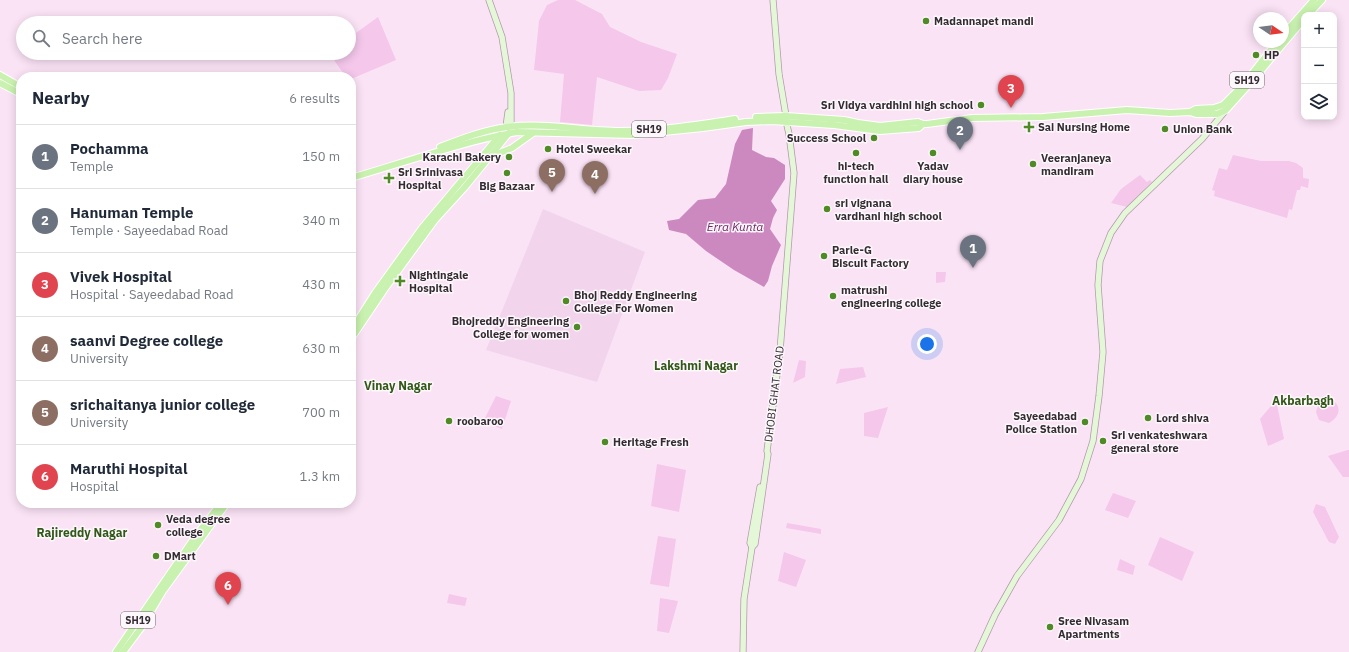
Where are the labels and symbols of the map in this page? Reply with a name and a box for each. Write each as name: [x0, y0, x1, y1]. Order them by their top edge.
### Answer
north arrow: [1253, 12, 1289, 48]
place label: Madannapet mandi: [934, 14, 1034, 28]
marker: Madannapet mandi: [921, 16, 931, 26]
place label: HP: [1264, 48, 1279, 62]
marker: HP: [1251, 50, 1261, 60]
road number: SH19: [1230, 72, 1264, 88]
pin: 3: [998, 75, 1024, 108]
place label: Sri Vidya vardhini high school: [821, 98, 974, 112]
marker: Sri Vidya vardhini high school: [976, 100, 986, 110]
pin: 2: [947, 117, 973, 150]
place label: Sai Nursing Home: [1038, 120, 1130, 134]
road number: SH19: [632, 121, 666, 137]
marker: Sai Nursing Home: [1023, 121, 1035, 133]
place label: Union Bank: [1173, 122, 1233, 136]
marker: Union Bank: [1160, 124, 1170, 134]
place label: Success School: [787, 131, 867, 145]
marker: Success School: [869, 133, 879, 143]
place label: Hotel Sweekar: [556, 142, 632, 156]
marker: Hotel Sweekar: [543, 144, 553, 154]
marker: hi-tech function hall: [851, 148, 861, 158]
marker: Yadav diary house: [928, 148, 938, 158]
place label: Karachi Bakery: [422, 150, 501, 164]
place label: Veeranjaneya mandiram: [1041, 151, 1111, 178]
marker: Karachi Bakery: [504, 152, 514, 162]
pin: 5: [539, 159, 565, 192]
place label: hi-tech function hall: [824, 159, 889, 186]
place label: Yadav diary house: [903, 159, 963, 186]
marker: Veeranjaneya mandiram: [1028, 159, 1038, 169]
pin: 4: [582, 161, 608, 194]
place label: Sri Srinivasa Hospital: [398, 165, 463, 192]
marker: Big Bazaar: [502, 168, 512, 178]
marker: Sri Srinivasa Hospital: [383, 172, 395, 184]
place label: Big Bazaar: [479, 179, 535, 193]
place label: sri vignana vardhani high school: [835, 196, 942, 223]
marker: sri vignana vardhani high school: [822, 204, 832, 214]
water label: Erra Kunta: [707, 219, 763, 234]
pin: 1: [960, 235, 986, 268]
place label: Parle-G Biscuit Factory: [832, 243, 909, 270]
marker: Parle-G Biscuit Factory: [819, 251, 829, 261]
place label: Nightingale Hospital: [409, 268, 468, 295]
marker: Nightingale Hospital: [394, 275, 406, 287]
place label: matrushi engineering college: [841, 283, 941, 310]
place label: Bhoj Reddy Engineering College For Women: [574, 288, 698, 315]
marker: matrushi engineering college: [828, 291, 838, 301]
marker: Bhoj Reddy Engineering College For Women: [561, 296, 571, 306]
place label: Bhojreddy Engineering College for women: [452, 314, 570, 341]
marker: Bhojreddy Engineering College for women: [572, 322, 582, 332]
your location: [917, 334, 937, 354]
street label: DHOBI GHAT ROAD: [761, 345, 787, 443]
district label: Lakshmi Nagar: [654, 358, 738, 373]
district label: Vinay Nagar: [364, 378, 432, 393]
district label: Akbarbagh: [1272, 393, 1334, 408]
place label: Sayeedabad Police Station: [1006, 409, 1077, 436]
place label: Lord shiva: [1156, 411, 1209, 425]
marker: Lord shiva: [1143, 413, 1153, 423]
place label: roobaroo: [457, 414, 504, 428]
marker: roobaroo: [444, 416, 454, 426]
marker: Sayeedabad Police Station: [1080, 417, 1090, 427]
place label: Sri venkateshwara general store: [1111, 428, 1207, 455]
place label: Heritage Fresh: [613, 435, 689, 449]
marker: Sri venkateshwara general store: [1098, 436, 1108, 446]
marker: Heritage Fresh: [600, 437, 610, 447]
place label: Veda degree college: [166, 512, 230, 539]
marker: Veda degree college: [153, 520, 163, 530]
district label: Rajireddy Nagar: [37, 525, 128, 540]
place label: DMart: [164, 549, 196, 563]
marker: DMart: [151, 551, 161, 561]
pin: 6: [215, 572, 241, 605]
road number: SH19: [121, 612, 155, 628]
place label: Sree Nivasam Apartments: [1058, 614, 1129, 641]
marker: Sree Nivasam Apartments: [1045, 622, 1055, 632]

